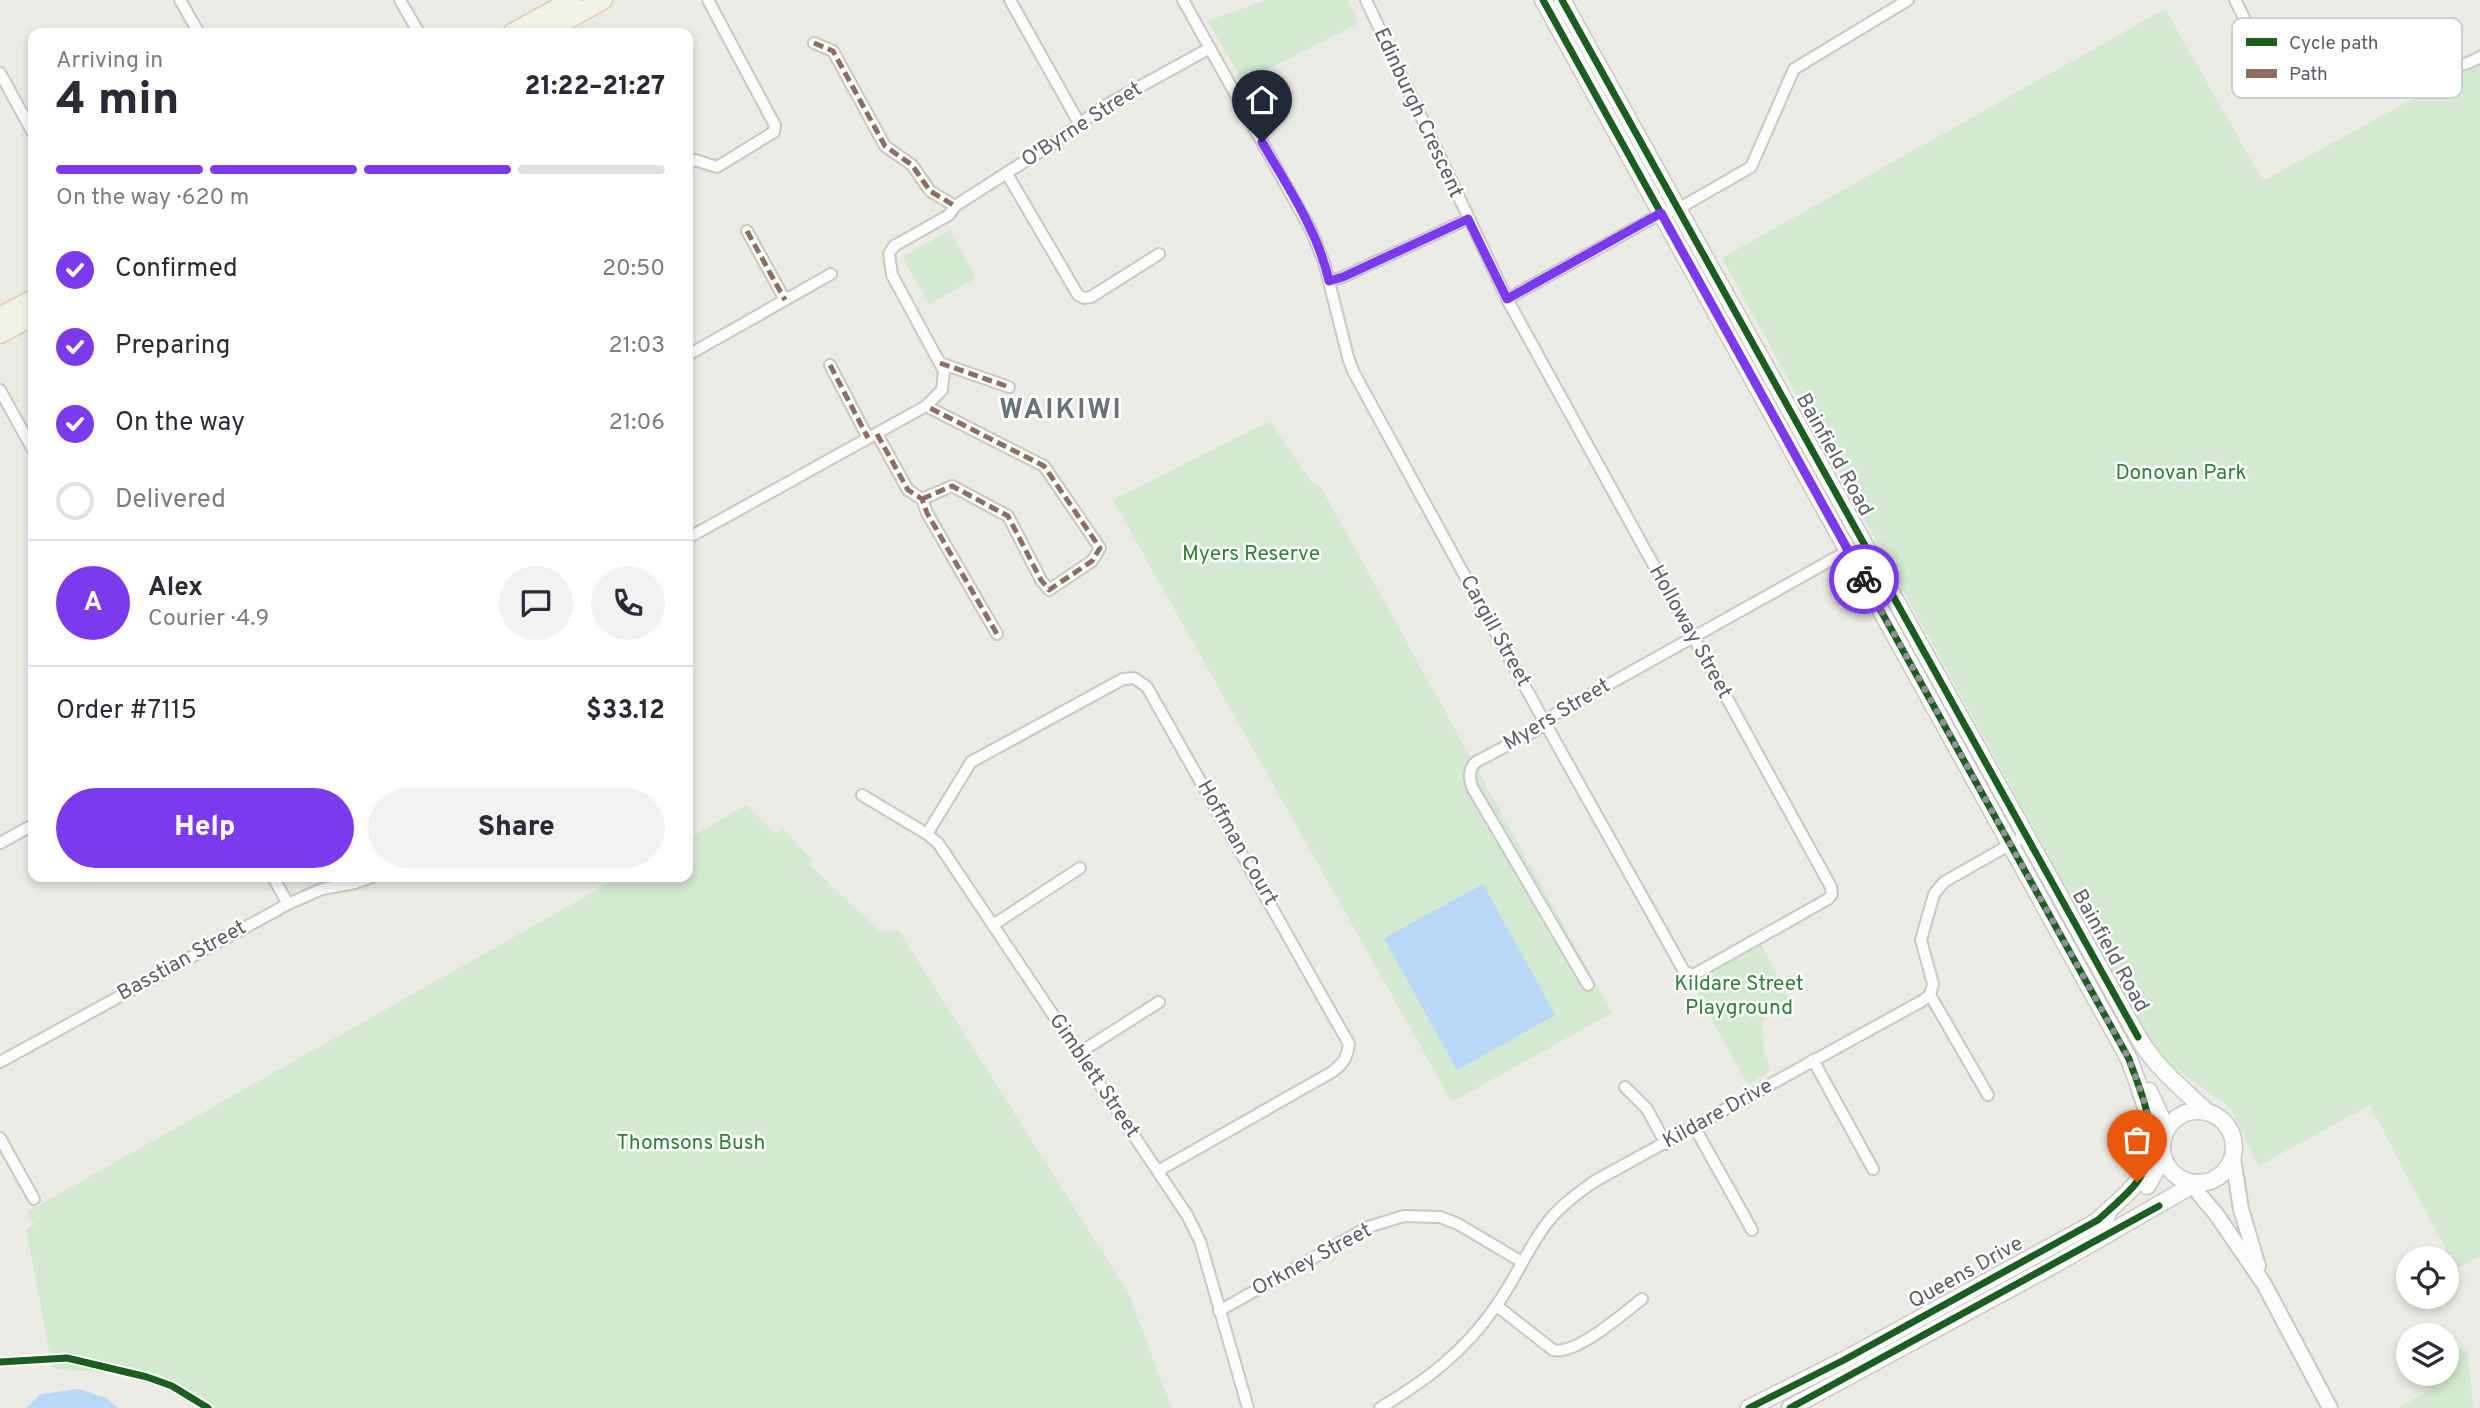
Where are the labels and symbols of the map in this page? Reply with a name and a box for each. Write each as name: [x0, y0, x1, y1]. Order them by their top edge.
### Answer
legend: [2232, 18, 2462, 98]
street label: Edinburgh Crescent: [1367, 24, 1469, 202]
text: Cycle path: [2289, 32, 2378, 56]
text: Path: [2289, 63, 2328, 87]
pin: [1232, 70, 1292, 142]
street label: O'Byrne Street: [1017, 76, 1147, 174]
street label: Bainfield Road: [1789, 389, 1879, 521]
district label: WAIKIWI: [999, 393, 1123, 429]
park label: Donovan Park: [2115, 460, 2247, 487]
park label: Myers Reserve: [1182, 541, 1320, 568]
courier: [1829, 544, 1899, 614]
street label: Holloway Street: [1642, 560, 1738, 704]
street label: Cargill Street: [1453, 570, 1537, 692]
street label: Myers Street: [1499, 673, 1615, 757]
street label: Hoffman Court: [1190, 775, 1284, 911]
street label: Bainfield Road: [2065, 885, 2155, 1017]
street label: Basstian Street: [113, 914, 251, 1008]
park label: Kildare Street Playground: [1674, 971, 1804, 1022]
street label: Gimblett Street: [1042, 1009, 1146, 1143]
street label: Kildare Drive: [1658, 1073, 1778, 1155]
pin: [2107, 1110, 2167, 1182]
park label: Thomsons Bush: [617, 1130, 765, 1157]
street label: Orkney Street: [1248, 1217, 1376, 1303]
street label: Queens Drive: [1904, 1231, 2028, 1315]

